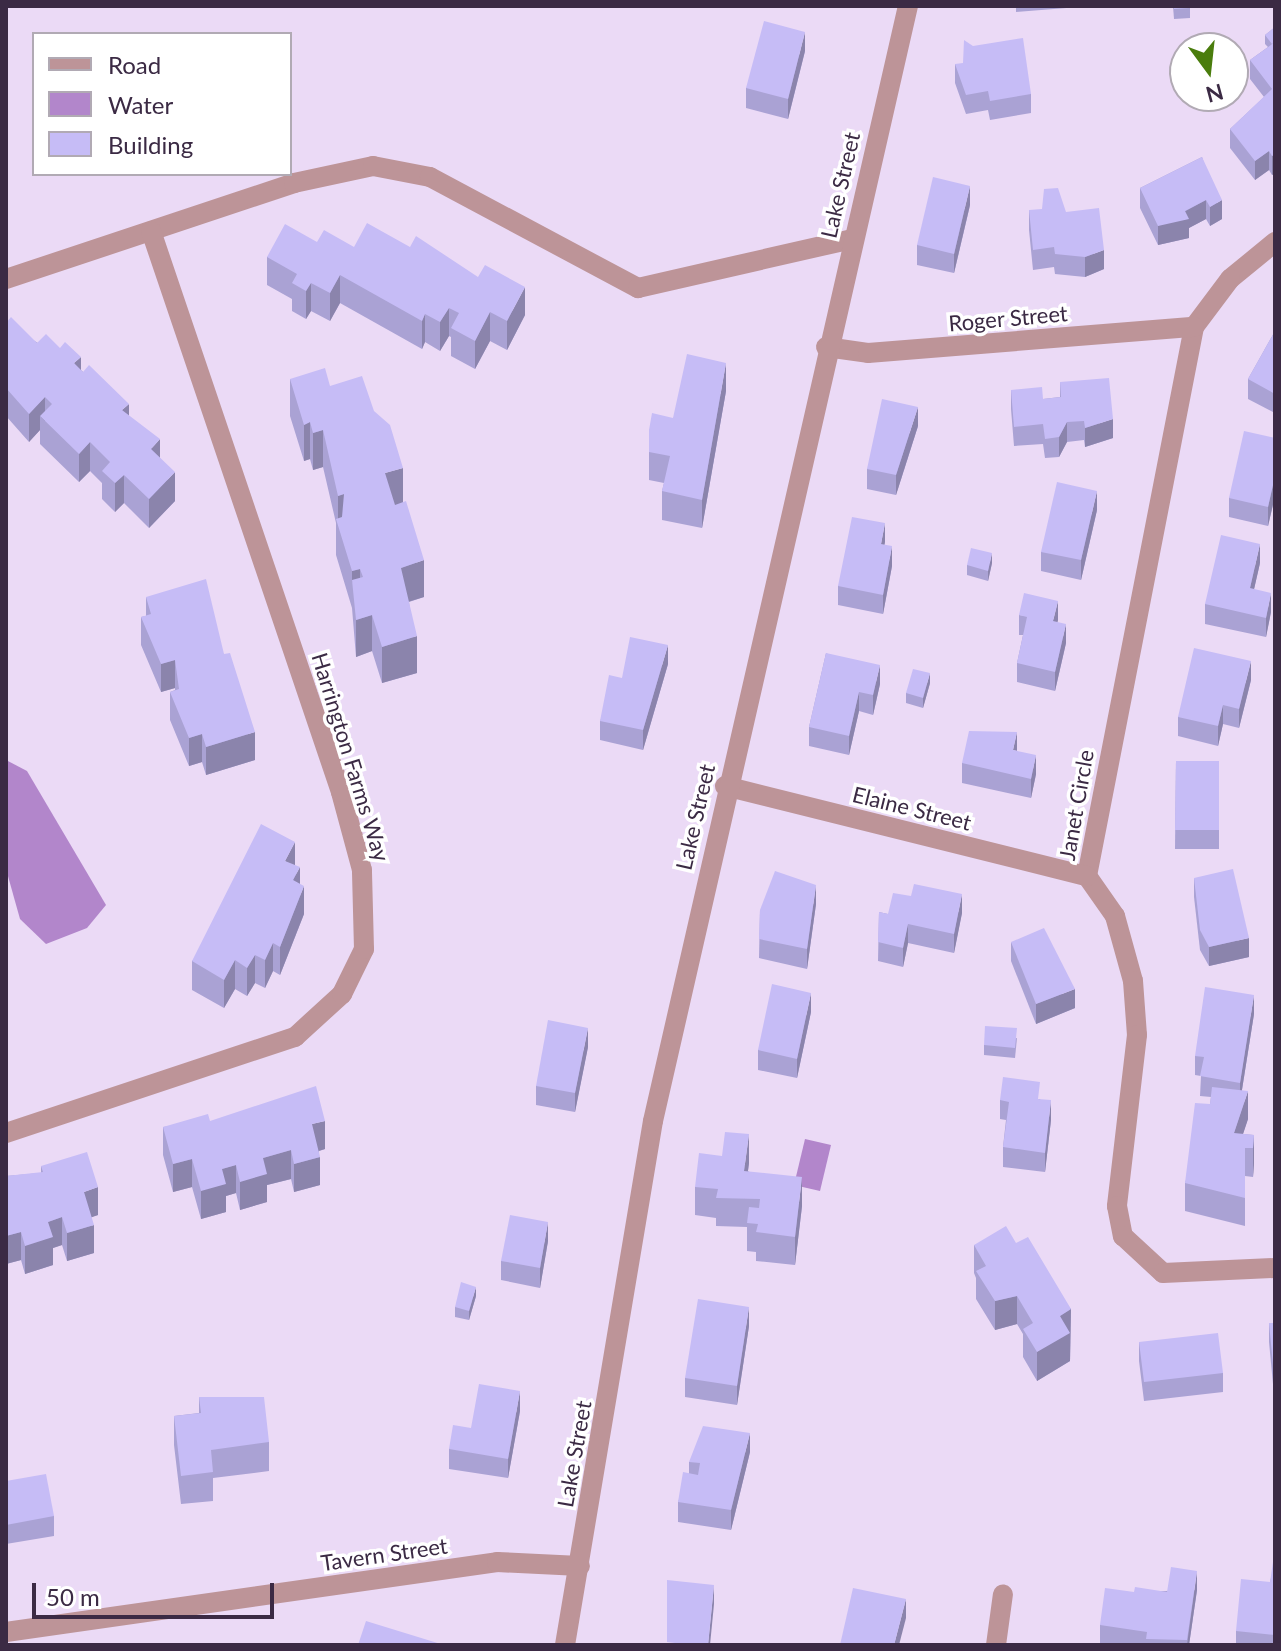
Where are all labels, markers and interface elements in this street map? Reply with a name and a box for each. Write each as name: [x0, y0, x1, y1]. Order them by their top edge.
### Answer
legend: [32, 32, 292, 176]
north arrow: [1169, 32, 1249, 112]
text: Road: [108, 50, 161, 79]
text: N: [1203, 78, 1227, 109]
text: Water: [108, 90, 173, 119]
street label: Lake Street: [815, 129, 865, 241]
text: Building: [108, 130, 193, 159]
street label: Roger Street: [947, 300, 1069, 336]
street label: Harrington Farms Way: [307, 649, 395, 865]
street label: Janet Circle: [1053, 748, 1099, 862]
street label: Lake Street: [670, 761, 720, 873]
street label: Elaine Street: [850, 780, 974, 836]
street label: Lake Street: [552, 1399, 596, 1509]
street label: Tavern Street: [319, 1532, 449, 1576]
scale bar: [36, 1567, 278, 1617]
text: 50 m: [46, 1582, 100, 1611]

